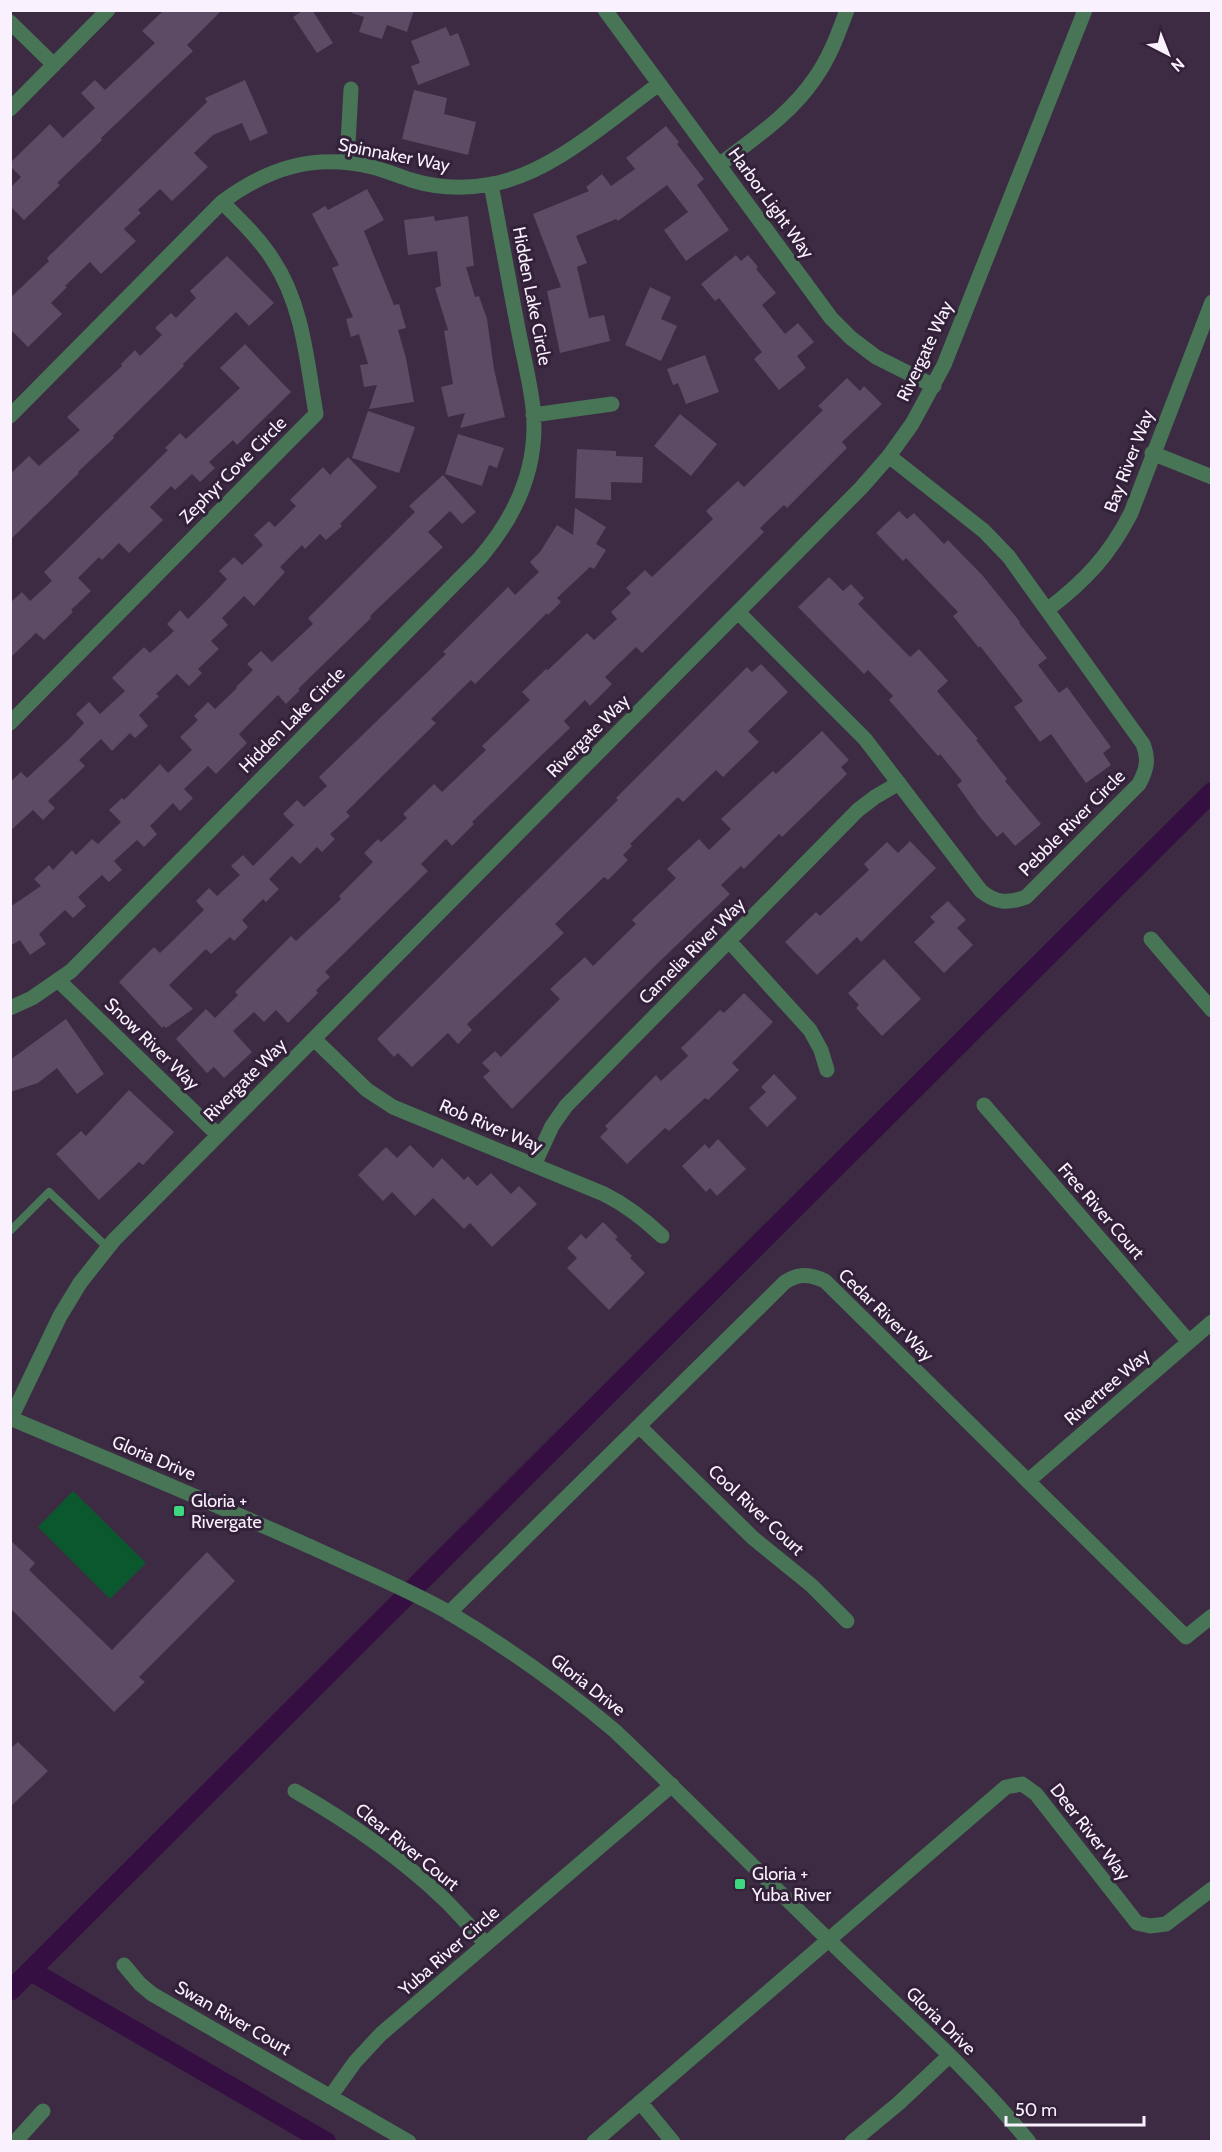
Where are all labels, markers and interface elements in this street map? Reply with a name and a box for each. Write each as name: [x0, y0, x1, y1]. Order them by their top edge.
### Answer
north arrow: [1138, 24, 1198, 84]
text: N: [1167, 54, 1188, 76]
street label: Spinnaker Way: [336, 133, 452, 177]
street label: Harbor Light Way: [723, 143, 819, 263]
street label: Hidden Lake Circle: [508, 225, 556, 367]
street label: Rivergate Way: [892, 297, 958, 405]
street label: Bay River Way: [1099, 407, 1159, 515]
street label: Zephyr Cove Circle: [175, 412, 291, 528]
street label: Hidden Lake Circle: [234, 662, 350, 778]
street label: Rivergate Way: [542, 690, 634, 782]
street label: Pebble River Circle: [1014, 765, 1130, 881]
street label: Camelia River Way: [634, 893, 750, 1009]
street label: Snow River Way: [100, 993, 204, 1095]
street label: Rivergate Way: [199, 1034, 291, 1126]
street label: Rob River Way: [436, 1094, 546, 1158]
street label: Free River Court: [1053, 1158, 1149, 1264]
street label: Cedar River Way: [834, 1264, 938, 1366]
street label: Rivertree Way: [1060, 1344, 1154, 1430]
street label: Gloria Drive: [109, 1431, 199, 1485]
street label: Cool River Court: [703, 1460, 809, 1560]
place label: Gloria + Rivergate: [191, 1490, 262, 1533]
marker: Gloria + Rivergate: [172, 1504, 186, 1518]
street label: Gloria Drive: [546, 1649, 630, 1721]
street label: Deer River Way: [1045, 1779, 1135, 1885]
street label: Clear River Court: [351, 1798, 463, 1896]
place label: Gloria + Yuba River: [751, 1863, 832, 1906]
marker: Gloria + Yuba River: [733, 1877, 747, 1891]
street label: Yuba River Circle: [394, 1901, 504, 2001]
street label: Swan River Court: [171, 1976, 295, 2060]
street label: Gloria Drive: [901, 1982, 981, 2060]
scale bar: [1006, 2089, 1144, 2127]
text: 50 m: [1015, 2099, 1057, 2121]

